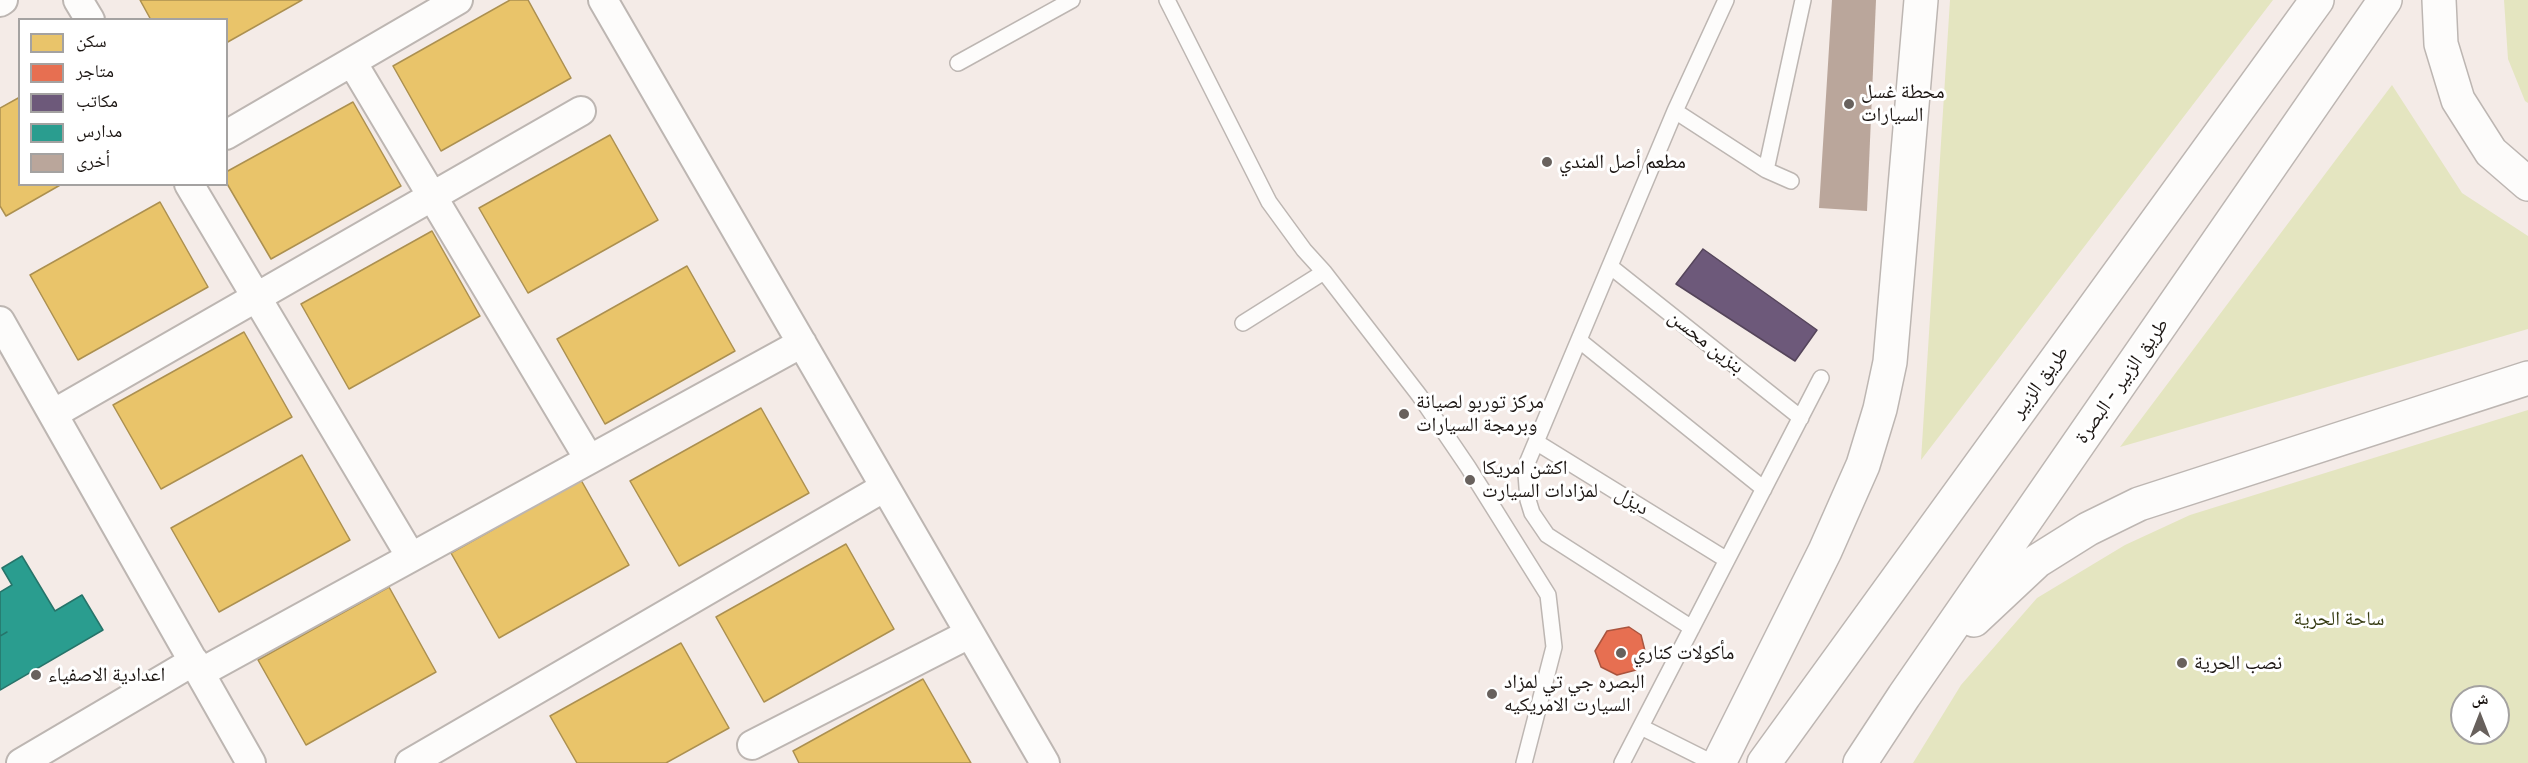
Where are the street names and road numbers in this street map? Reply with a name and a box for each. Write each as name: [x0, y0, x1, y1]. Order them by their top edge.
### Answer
street label: بنزين محسن: [1663, 305, 1749, 379]
street label: طريق الزبير - البصرة: [2070, 314, 2174, 448]
street label: طريق الزبير: [2006, 341, 2074, 423]
street label: ديزل: [1611, 482, 1653, 520]

